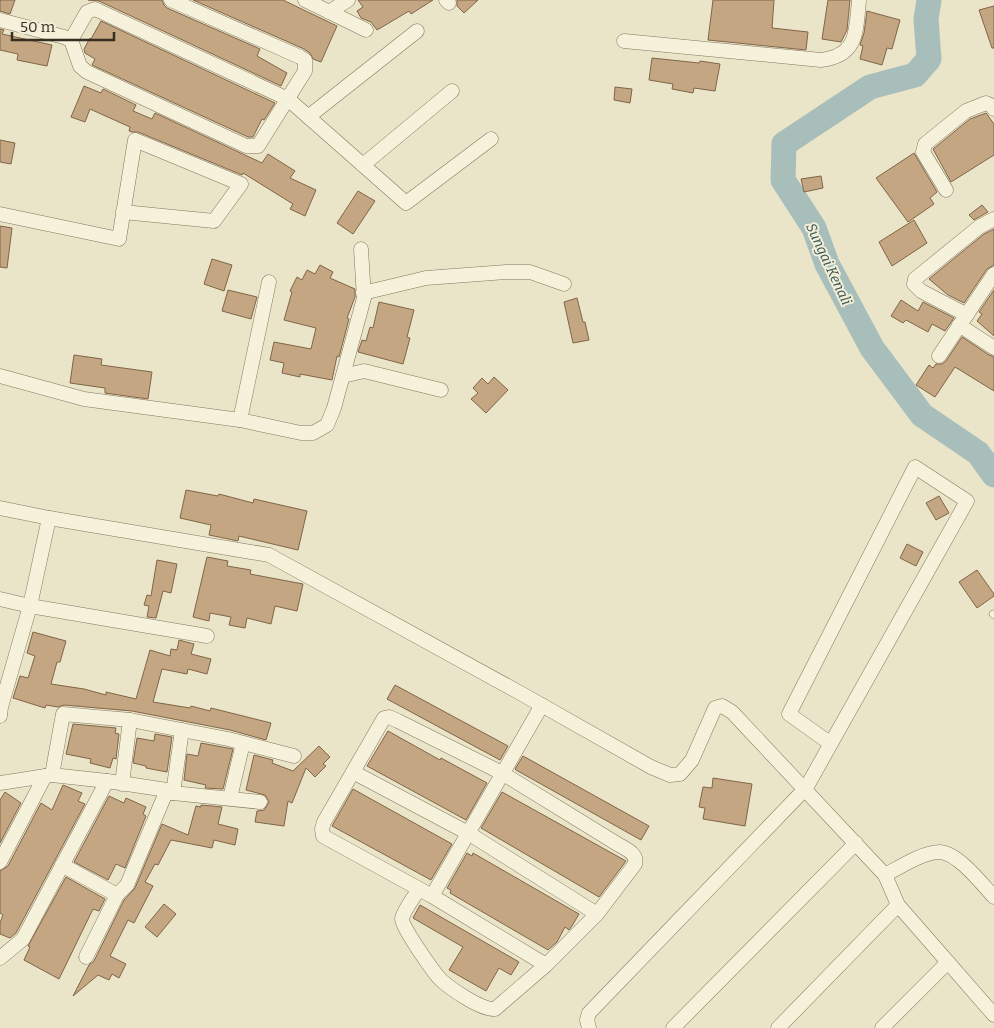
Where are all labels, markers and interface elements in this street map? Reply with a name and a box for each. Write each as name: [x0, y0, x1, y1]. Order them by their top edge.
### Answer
scale bar: [12, 10, 115, 42]
text: 50 m: [20, 18, 56, 36]
water label: Sungai Kenali: [802, 221, 855, 308]

